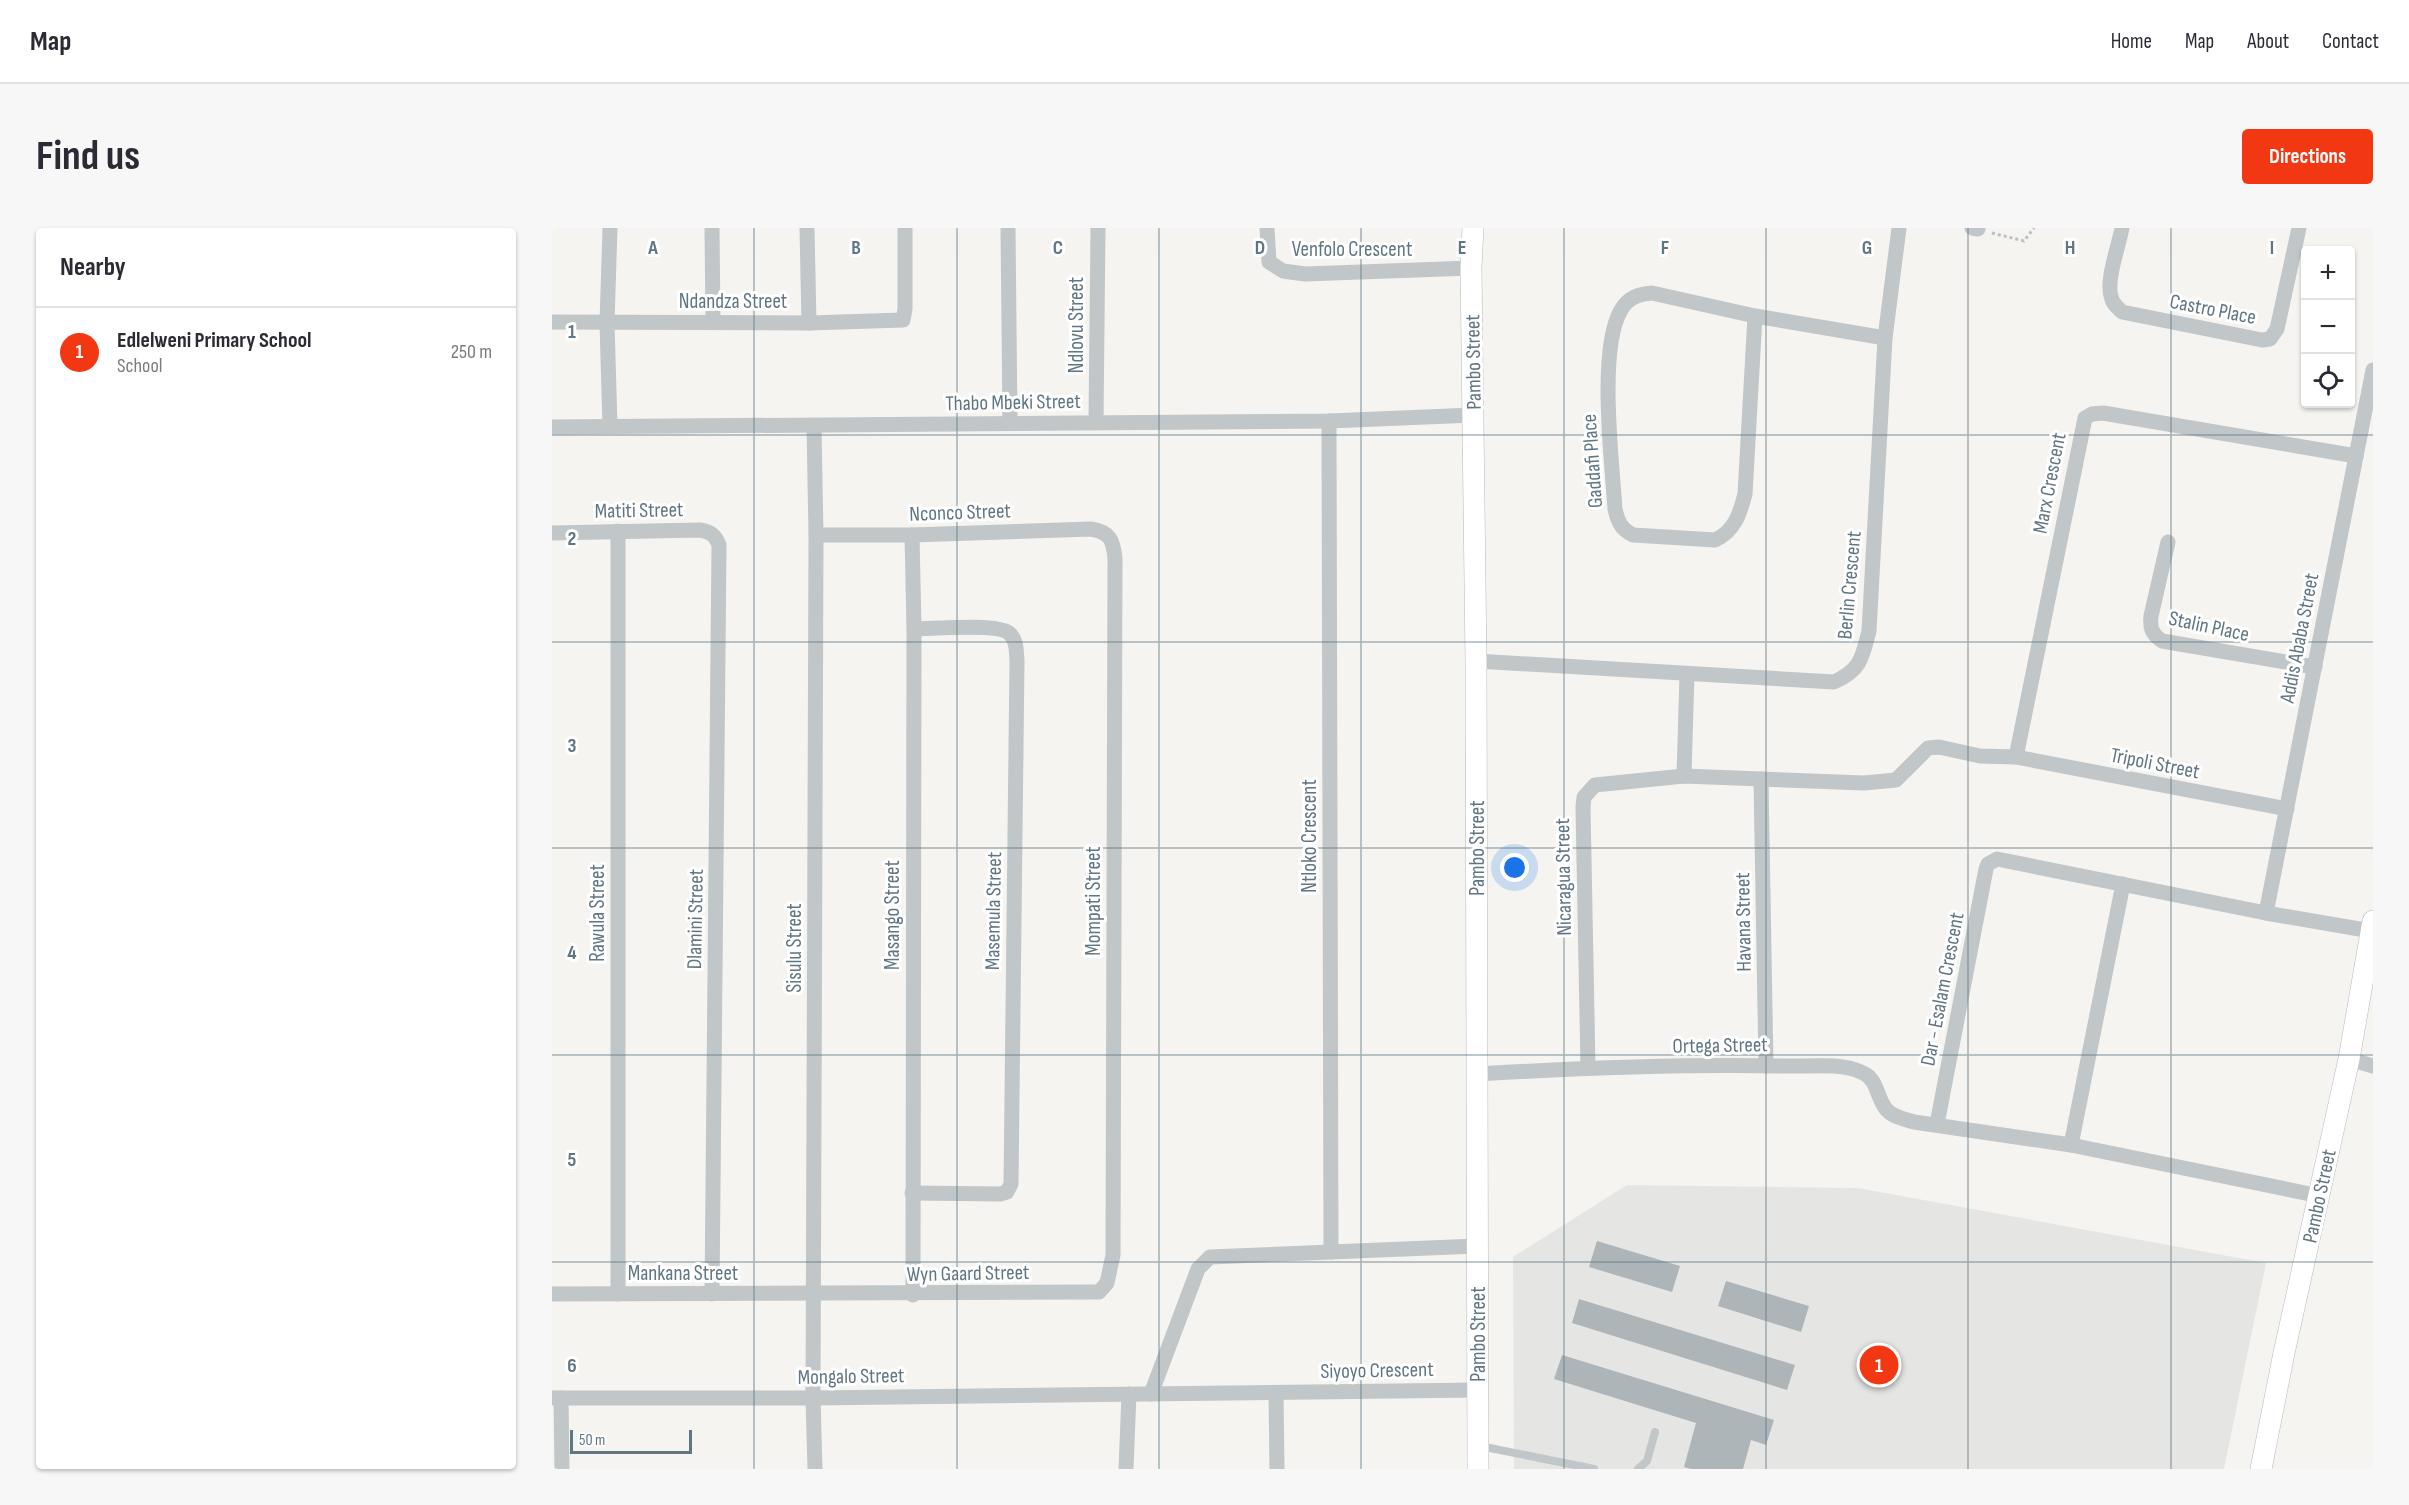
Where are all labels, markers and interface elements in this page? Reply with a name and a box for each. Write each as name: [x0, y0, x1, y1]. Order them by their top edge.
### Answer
text: Map: [30, 25, 71, 58]
text: Home: [2111, 29, 2152, 54]
text: Map: [2185, 29, 2214, 54]
text: About: [2247, 29, 2289, 54]
text: Contact: [2322, 29, 2379, 54]
button: Directions: [2242, 129, 2373, 184]
text: Find us: [36, 131, 140, 182]
text: A: [647, 236, 658, 260]
text: B: [851, 236, 861, 260]
text: C: [1053, 236, 1063, 260]
text: D: [1255, 236, 1265, 260]
text: E: [1458, 236, 1466, 260]
text: F: [1661, 236, 1669, 260]
text: G: [1862, 236, 1872, 260]
text: H: [2065, 236, 2075, 260]
text: I: [2270, 236, 2274, 260]
street label: Venfolo Crescent: [1292, 237, 1412, 262]
map controls: [2301, 246, 2355, 408]
button: +: [2301, 246, 2355, 300]
text: Nearby: [60, 252, 126, 283]
street label: Ndlovu Street: [1064, 277, 1089, 373]
street label: Ndandza Street: [679, 289, 787, 314]
street label: Castro Place: [2168, 289, 2258, 330]
button: −: [2301, 300, 2355, 354]
street label: Pambo Street: [1460, 314, 1487, 410]
text: 1: [568, 320, 576, 344]
text: Edlelweni Primary School: [117, 327, 312, 354]
text: 1: [76, 340, 83, 364]
text: 250 m: [451, 340, 492, 364]
text: School: [117, 354, 162, 378]
button: locate: [2301, 354, 2355, 408]
street label: Thabo Mbeki Street: [945, 389, 1081, 416]
street label: Gaddafi Place: [1577, 413, 1608, 509]
street label: Marx Crescent: [2027, 431, 2071, 536]
street label: Matiti Street: [594, 497, 684, 524]
street label: Nconco Street: [909, 498, 1011, 527]
text: 2: [568, 527, 576, 551]
street label: Berlin Crescent: [1832, 530, 1867, 640]
street label: Addis Ababa Street: [2274, 571, 2324, 706]
street label: Stalin Place: [2166, 606, 2251, 647]
text: 3: [568, 734, 577, 758]
street label: Tripoli Street: [2108, 743, 2202, 784]
street label: Ntloko Crescent: [1297, 779, 1322, 893]
street label: Pambo Street: [1465, 800, 1490, 896]
street label: Nicaragua Street: [1550, 818, 1577, 936]
street label: Mompati Street: [1081, 846, 1106, 956]
street label: Masemula Street: [980, 852, 1007, 970]
your location: [1500, 853, 1529, 882]
street label: Masango Street: [880, 860, 905, 970]
street label: Rawula Street: [585, 864, 610, 962]
street label: Dlamini Street: [682, 869, 709, 969]
street label: Havana Street: [1730, 872, 1757, 972]
street label: Sisulu Street: [782, 903, 807, 993]
street label: Dar - Esalam Crescent: [1915, 910, 1970, 1068]
text: 4: [567, 941, 577, 965]
street label: Ortega Street: [1672, 1032, 1768, 1059]
street label: Pambo Street: [2297, 1147, 2342, 1245]
text: 5: [568, 1148, 577, 1172]
street label: Wyn Gaard Street: [906, 1260, 1030, 1287]
street label: Mankana Street: [628, 1261, 738, 1286]
street label: Pambo Street: [1466, 1286, 1491, 1382]
pin: 1: [1860, 1342, 1898, 1388]
text: 6: [567, 1354, 577, 1378]
street label: Siyoyo Crescent: [1320, 1357, 1434, 1384]
street label: Mongalo Street: [797, 1363, 905, 1390]
scale bar: [570, 1427, 692, 1454]
text: 50 m: [579, 1431, 605, 1450]

